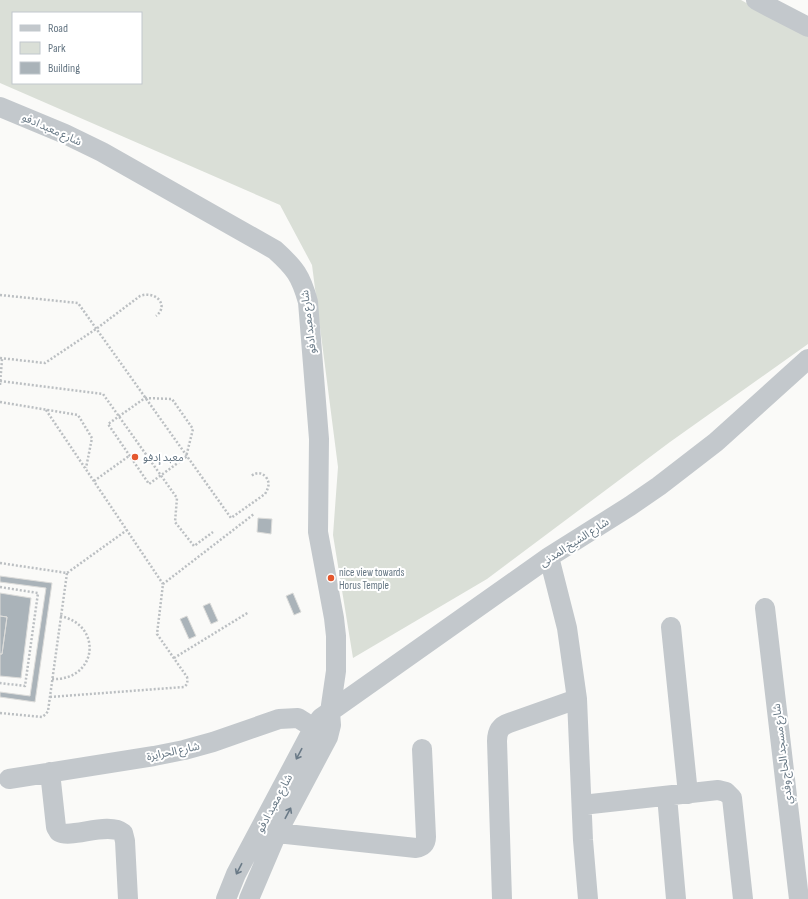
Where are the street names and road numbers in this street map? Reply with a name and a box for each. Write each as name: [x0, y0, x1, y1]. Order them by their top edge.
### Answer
street label: شارع معبد ادفو: [19, 110, 84, 149]
street label: شارع معبد ادفو: [298, 289, 320, 355]
street label: شارع الشيخ المدنى: [537, 515, 612, 570]
street label: شارع مسجد الحاج وفدي: [770, 702, 798, 805]
street label: شارع الحرايزة: [145, 739, 201, 764]
street label: شارع معبد ادفو: [254, 772, 296, 835]

